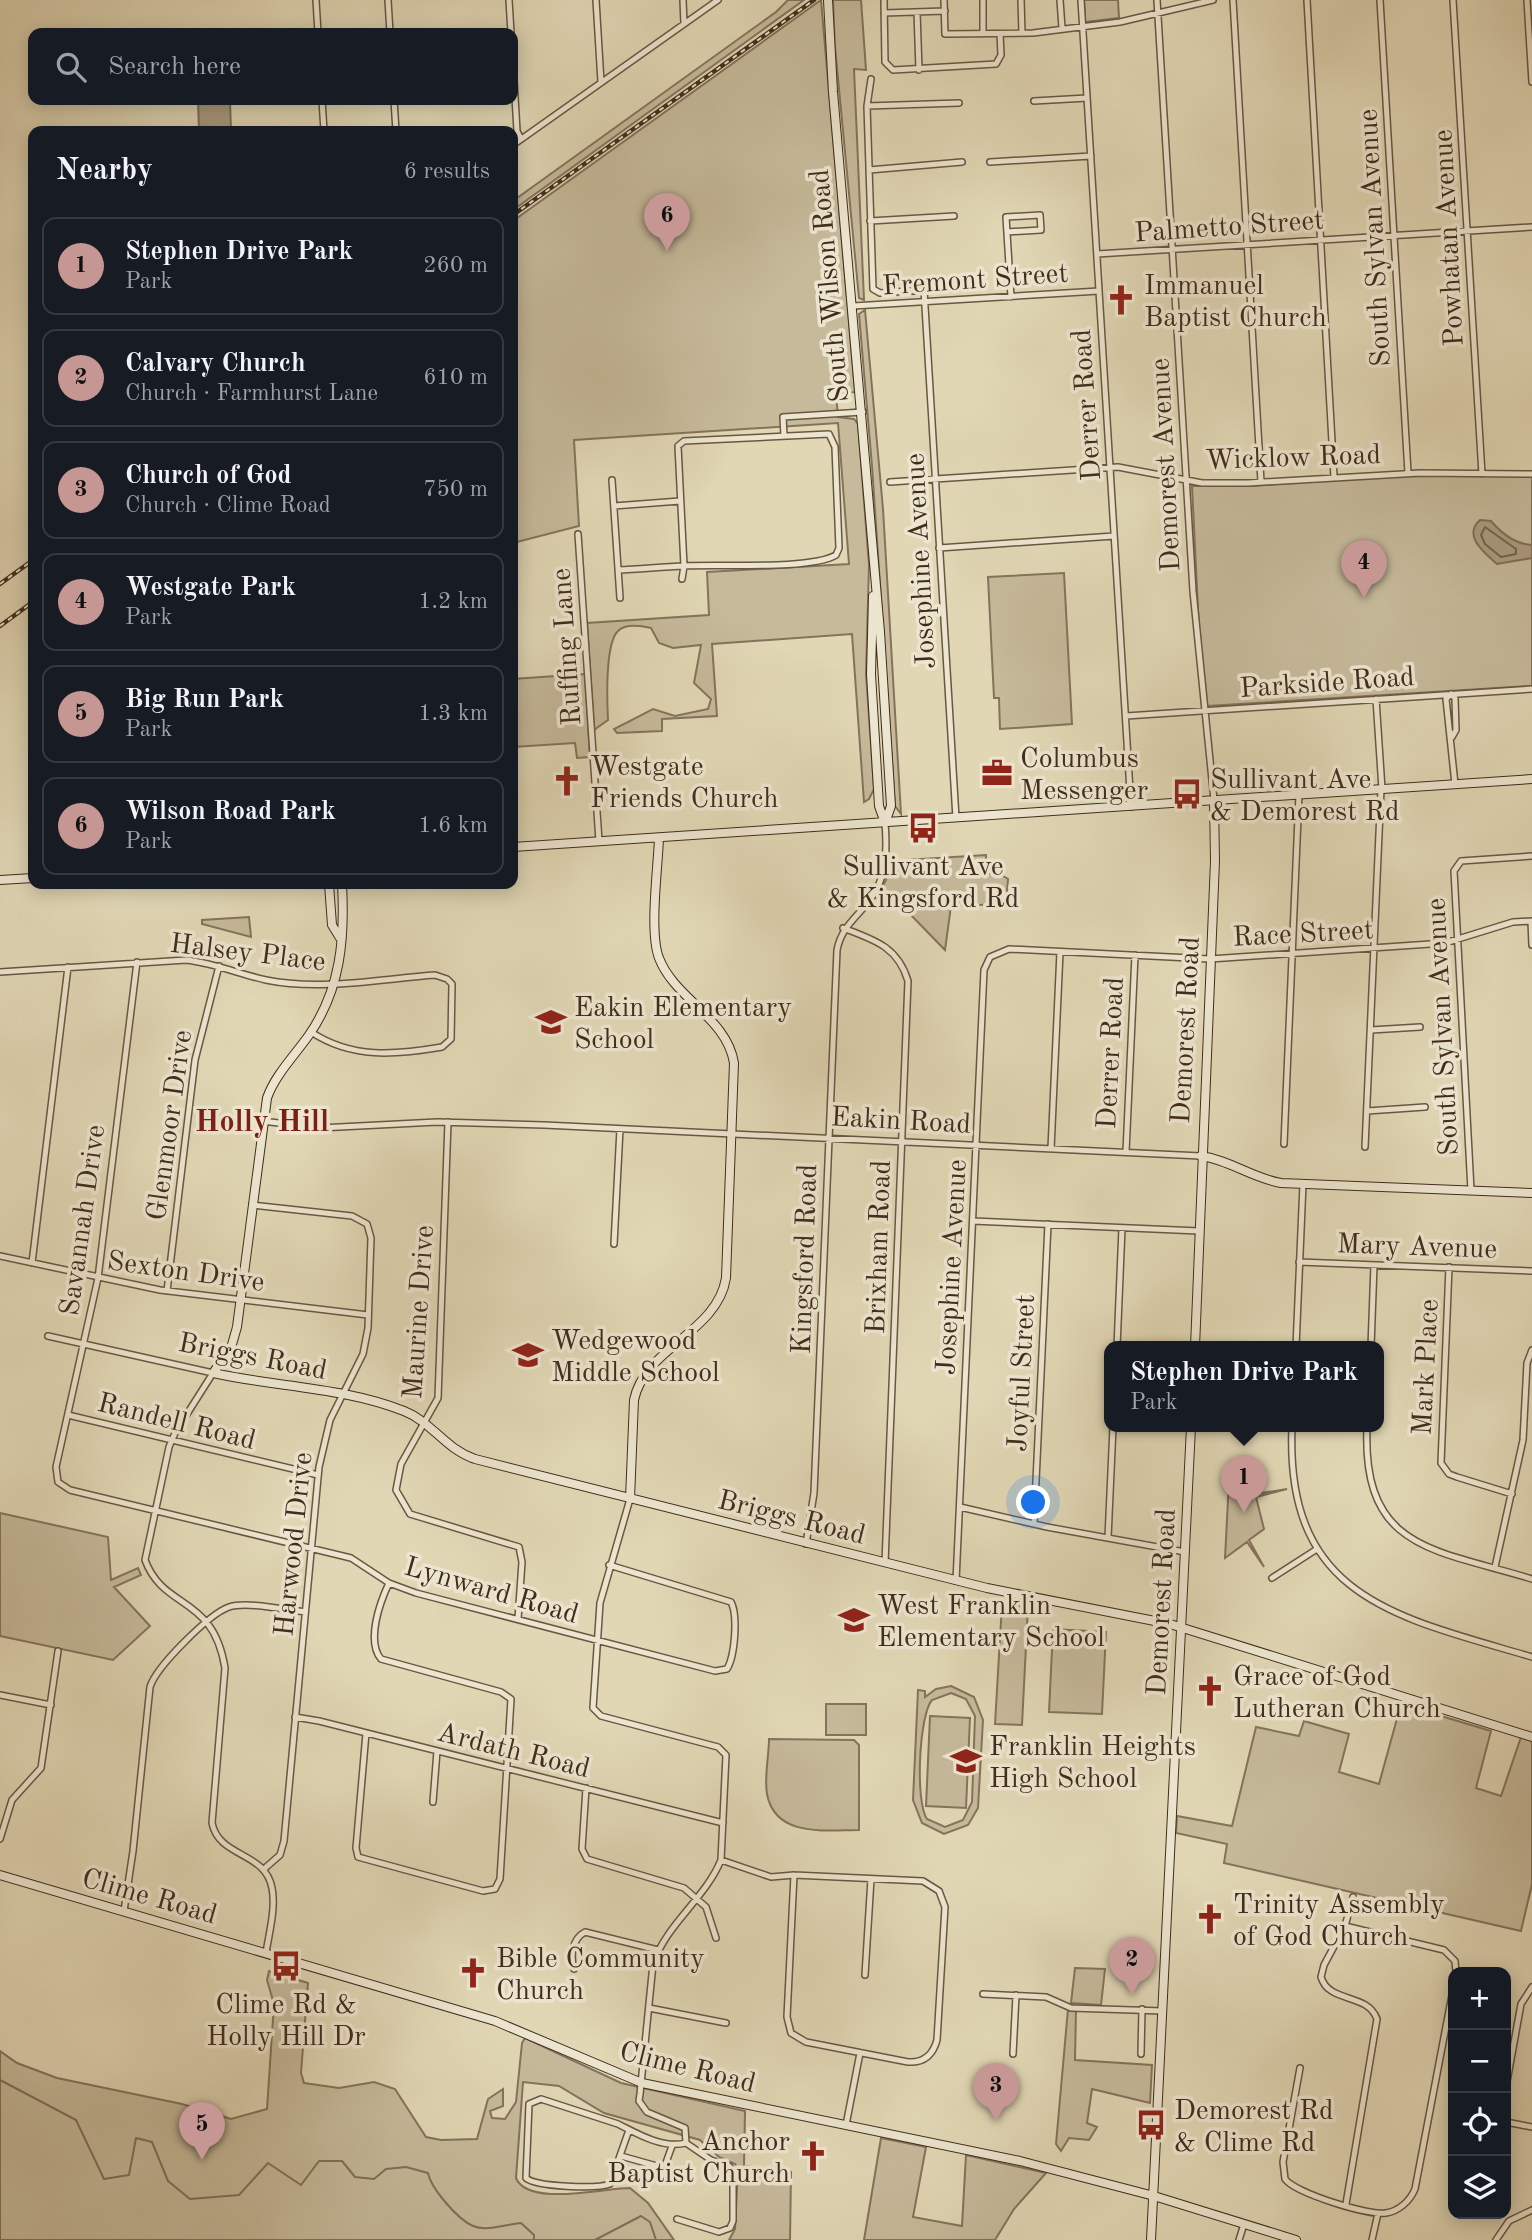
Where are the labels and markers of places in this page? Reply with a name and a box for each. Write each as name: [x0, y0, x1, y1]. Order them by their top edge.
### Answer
pin: 6: [644, 193, 690, 251]
place label: Immanuel Baptist Church: [1144, 273, 1327, 333]
church icon: Immanuel Baptist Church: [1104, 283, 1138, 317]
pin: 4: [1341, 540, 1387, 598]
place label: Columbus Messenger: [1020, 746, 1148, 806]
place label: Westgate Friends Church: [590, 754, 778, 814]
office icon: Columbus Messenger: [980, 756, 1014, 790]
church icon: Westgate Friends Church: [550, 764, 584, 798]
place label: Sullivant Ave & Demorest Rd: [1210, 767, 1400, 827]
bus stop icon: Sullivant Ave & Demorest Rd: [1170, 777, 1204, 811]
bus stop icon: Sullivant Ave & Kingsford Rd: [906, 811, 940, 845]
place label: Sullivant Ave & Kingsford Rd: [827, 854, 1019, 914]
place label: Eakin Elementary School: [574, 995, 792, 1055]
school or university icon: Eakin Elementary School: [534, 1005, 568, 1039]
place label: Wedgewood Middle School: [551, 1328, 720, 1388]
school or university icon: Wedgewood Middle School: [511, 1338, 545, 1372]
pin: 1: [1221, 1455, 1267, 1513]
place label: West Franklin Elementary School: [877, 1593, 1105, 1653]
school or university icon: West Franklin Elementary School: [837, 1603, 871, 1637]
place label: Grace of God Lutheran Church: [1233, 1664, 1441, 1724]
church icon: Grace of God Lutheran Church: [1193, 1674, 1227, 1708]
place label: Franklin Heights High School: [989, 1734, 1196, 1794]
school or university icon: Franklin Heights High School: [949, 1744, 983, 1778]
place label: Trinity Assembly of God Church: [1233, 1892, 1445, 1952]
church icon: Trinity Assembly of God Church: [1193, 1902, 1227, 1936]
pin: 2: [1109, 1937, 1155, 1995]
place label: Bible Community Church: [496, 1946, 705, 2006]
bus stop icon: Clime Rd & Holly Hill Dr: [269, 1949, 303, 1983]
church icon: Bible Community Church: [456, 1956, 490, 1990]
place label: Clime Rd & Holly Hill Dr: [206, 1992, 366, 2052]
pin: 3: [973, 2063, 1019, 2121]
place label: Demorest Rd & Clime Rd: [1174, 2098, 1334, 2158]
pin: 5: [179, 2102, 225, 2160]
bus stop icon: Demorest Rd & Clime Rd: [1134, 2108, 1168, 2142]
place label: Anchor Baptist Church: [607, 2129, 790, 2189]
church icon: Anchor Baptist Church: [796, 2139, 830, 2173]

